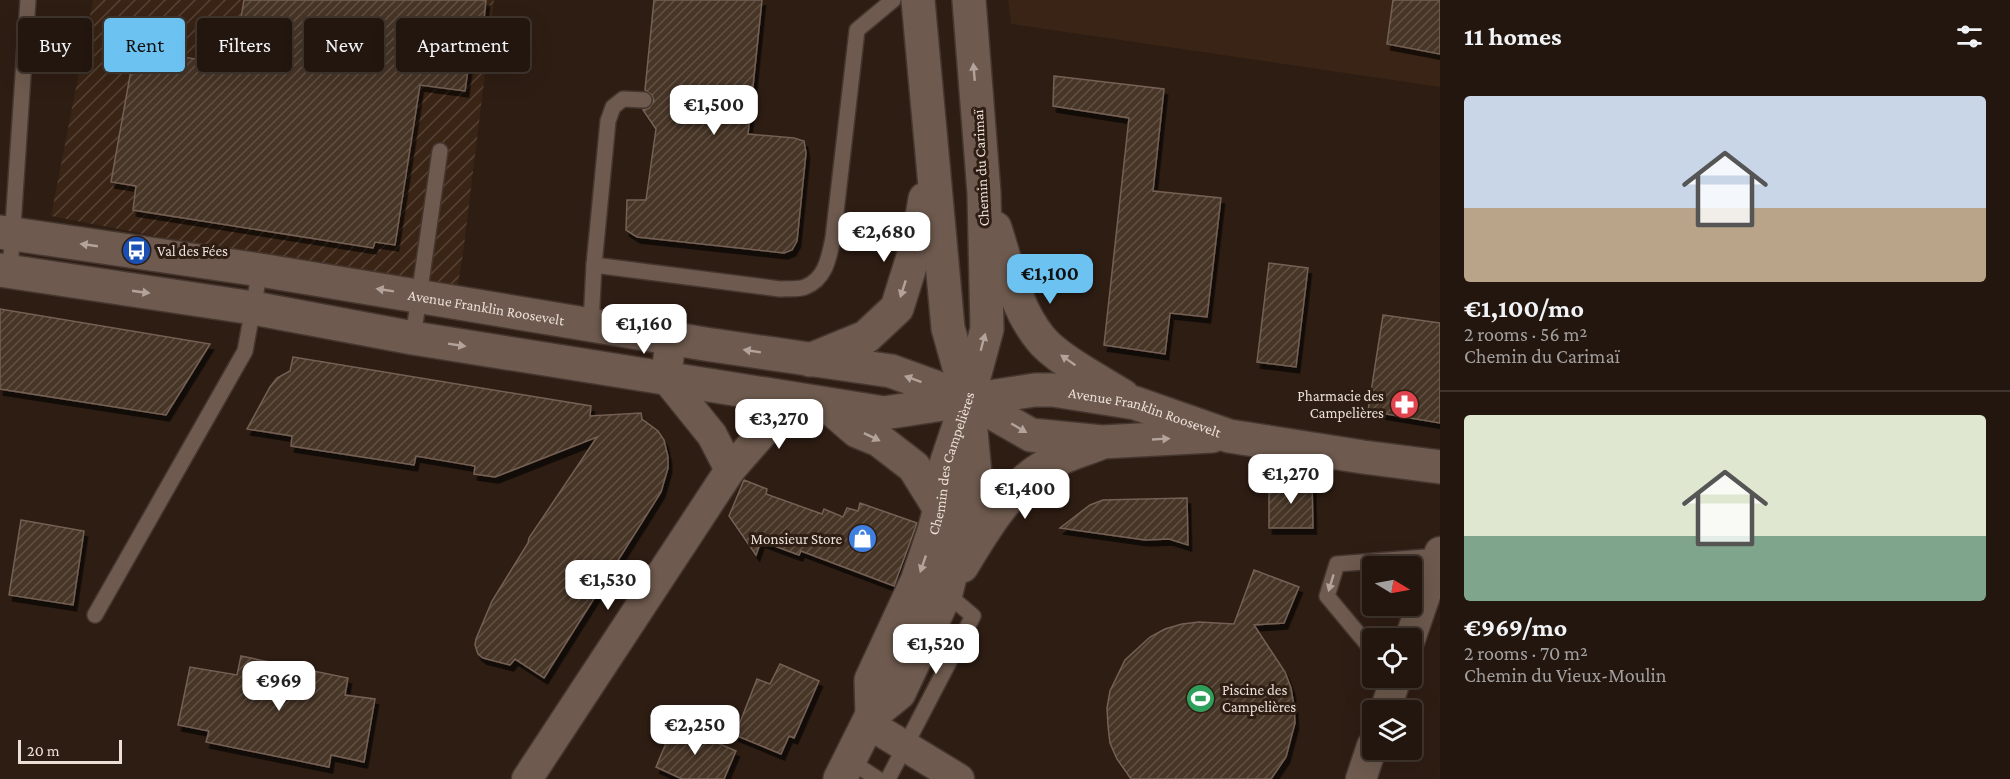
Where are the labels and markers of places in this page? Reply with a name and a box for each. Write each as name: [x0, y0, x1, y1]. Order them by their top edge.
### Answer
pin: €1,500: [665, 85, 763, 136]
pin: €2,680: [835, 212, 933, 263]
bus stop icon: Val des Fées: [120, 235, 152, 267]
place label: Val des Fées: [157, 243, 228, 259]
pin: €1,100: [1001, 254, 1099, 305]
pin: €1,160: [595, 304, 693, 355]
place label: Pharmacie des Campelières: [1297, 388, 1384, 422]
pharmacy icon: Pharmacie des Campelières: [1389, 389, 1421, 421]
pin: €3,270: [730, 399, 828, 450]
pin: €1,270: [1242, 454, 1340, 505]
pin: €1,400: [976, 469, 1074, 520]
shop icon: Monsieur Store: [847, 523, 879, 555]
place label: Monsieur Store: [751, 531, 842, 547]
pin: €1,530: [559, 560, 657, 611]
pin: €1,520: [887, 624, 985, 675]
pin: €969: [243, 661, 315, 712]
place label: Piscine des Campelières: [1222, 682, 1296, 716]
sports icon: Piscine des Campelières: [1185, 683, 1217, 715]
pin: €2,250: [646, 705, 744, 756]

